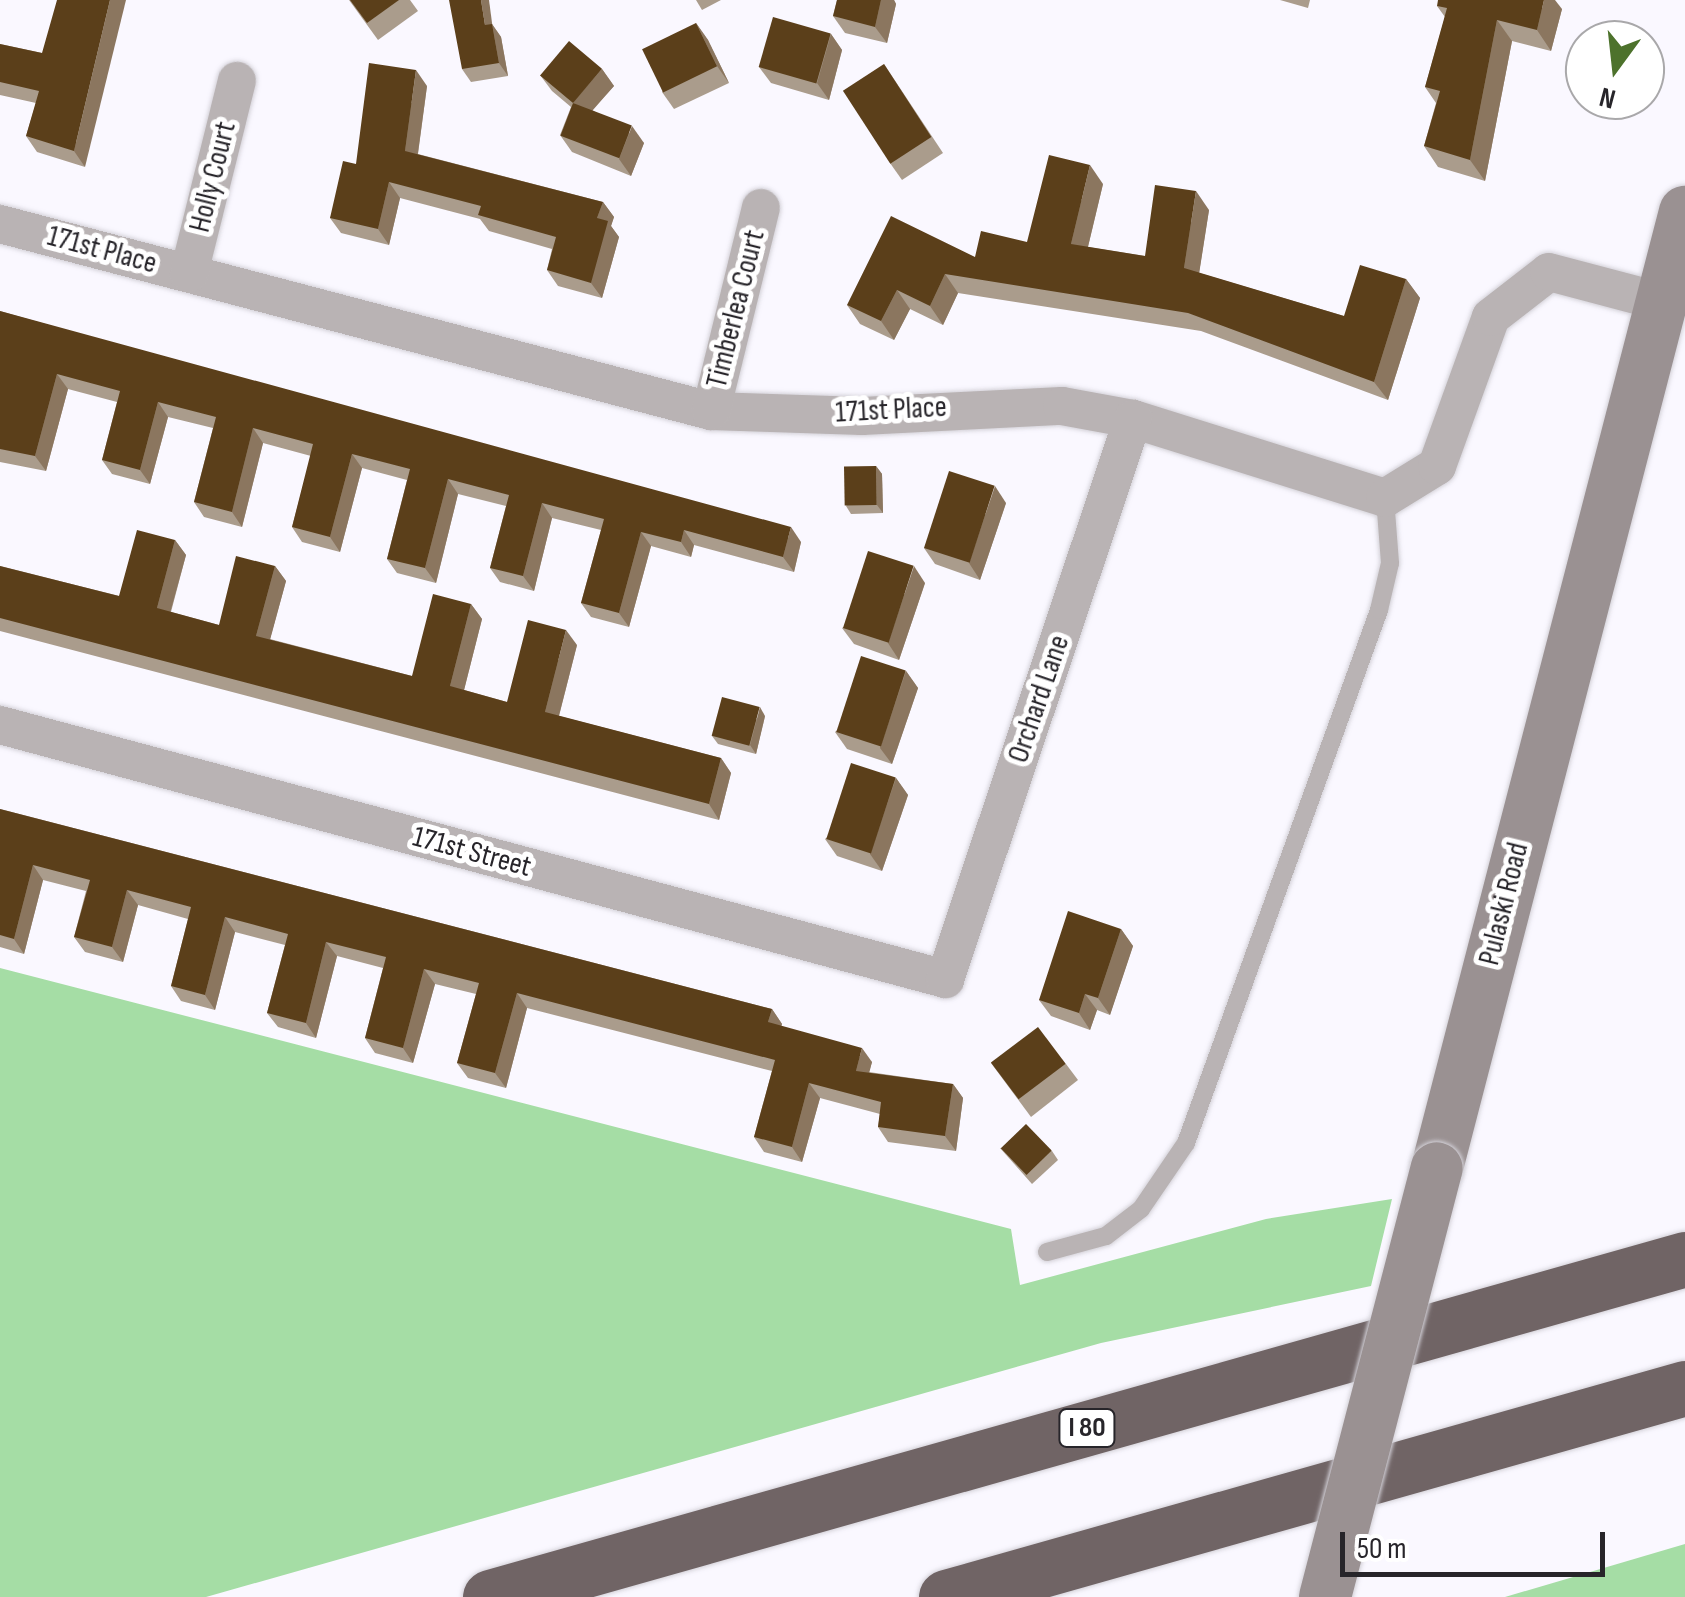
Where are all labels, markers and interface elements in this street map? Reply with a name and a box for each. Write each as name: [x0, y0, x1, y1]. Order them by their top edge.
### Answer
north arrow: [1565, 20, 1665, 120]
text: N: [1596, 80, 1619, 115]
street label: Holly Court: [182, 118, 244, 236]
street label: 171st Place: [44, 218, 160, 282]
street label: Timberlea Court: [699, 226, 773, 392]
street label: 171st Place: [834, 389, 948, 431]
street label: Orchard Lane: [1000, 631, 1078, 767]
street label: 171st Street: [409, 819, 535, 885]
street label: Pulaski Road: [1471, 839, 1537, 969]
road number: I 80: [1057, 1405, 1117, 1451]
scale bar: [1345, 1512, 1610, 1574]
text: 50 m: [1357, 1531, 1406, 1567]

